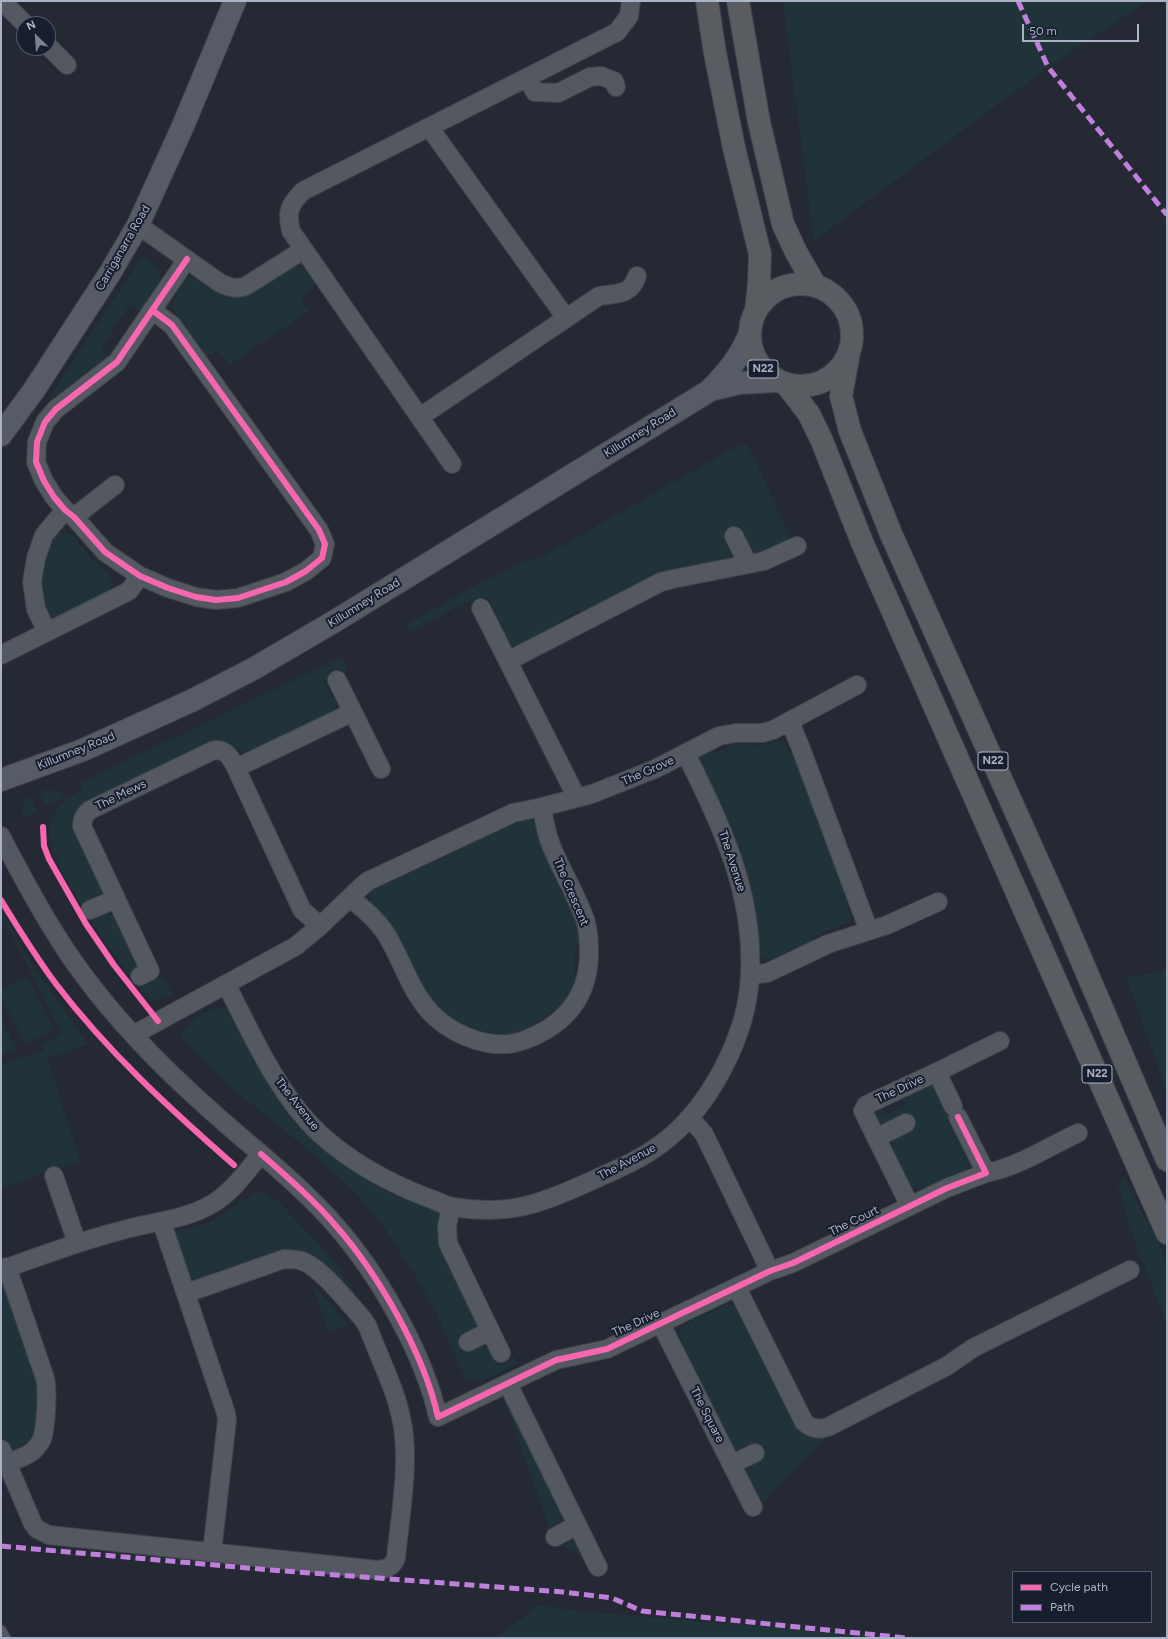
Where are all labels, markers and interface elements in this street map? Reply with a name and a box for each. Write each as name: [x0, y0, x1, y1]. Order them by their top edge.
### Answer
north arrow: [16, 16, 56, 56]
scale bar: [1024, 16, 1141, 42]
text: N: [25, 18, 38, 33]
text: 50 m: [1029, 24, 1057, 38]
street label: Carriganarra Road: [93, 203, 153, 293]
road number: N22: [748, 360, 778, 378]
street label: Killumney Road: [601, 405, 679, 461]
street label: Killumney Road: [325, 575, 403, 631]
street label: Killumney Road: [35, 729, 117, 773]
road number: N22: [978, 752, 1008, 770]
street label: The Grove: [620, 753, 676, 789]
street label: The Mews: [93, 777, 149, 813]
street label: The Avenue: [715, 829, 749, 893]
street label: The Crescent: [550, 856, 592, 928]
road number: N22: [1082, 1065, 1112, 1083]
street label: The Drive: [874, 1072, 926, 1106]
street label: The Avenue: [272, 1075, 322, 1133]
street label: The Avenue: [596, 1141, 658, 1183]
street label: The Court: [827, 1203, 881, 1239]
street label: The Drive: [610, 1306, 662, 1340]
street label: The Square: [687, 1385, 727, 1445]
legend: [1012, 1571, 1152, 1623]
text: Cycle path: [1050, 1580, 1108, 1594]
text: Path: [1050, 1600, 1074, 1614]

